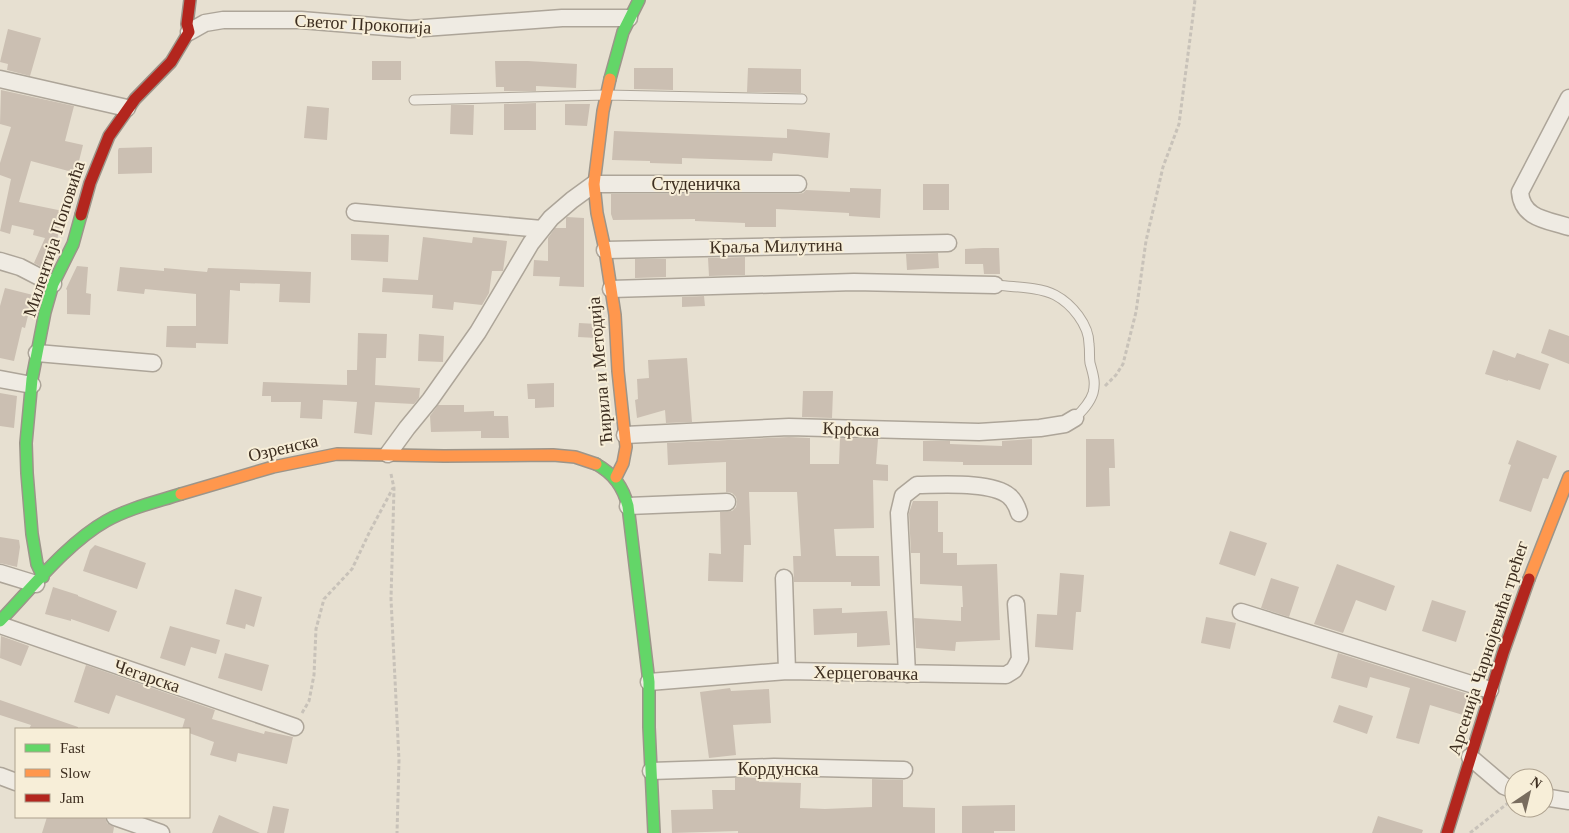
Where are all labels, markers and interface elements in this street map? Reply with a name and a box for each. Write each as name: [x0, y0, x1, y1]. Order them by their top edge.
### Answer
street label: Светог Прокопија: [294, 10, 432, 38]
street label: Милентија Поповића: [19, 158, 89, 320]
street label: Студеничка: [651, 174, 741, 194]
street label: Краља Милутина: [709, 235, 843, 257]
street label: Ћирила и Методија: [584, 296, 616, 446]
street label: Крфска: [822, 418, 880, 440]
street label: Озренска: [246, 430, 320, 466]
street label: Арсенија Чарнојевића трећег: [1444, 538, 1532, 758]
street label: Чегарска: [111, 655, 183, 697]
street label: Херцеговачка: [814, 662, 918, 684]
legend: [15, 728, 190, 818]
text: Fast: [60, 740, 86, 756]
street label: Кордунска: [737, 759, 819, 779]
text: Slow: [60, 765, 91, 781]
north arrow: [1504, 768, 1554, 818]
text: N: [1528, 774, 1545, 792]
text: Jam: [60, 790, 84, 806]

